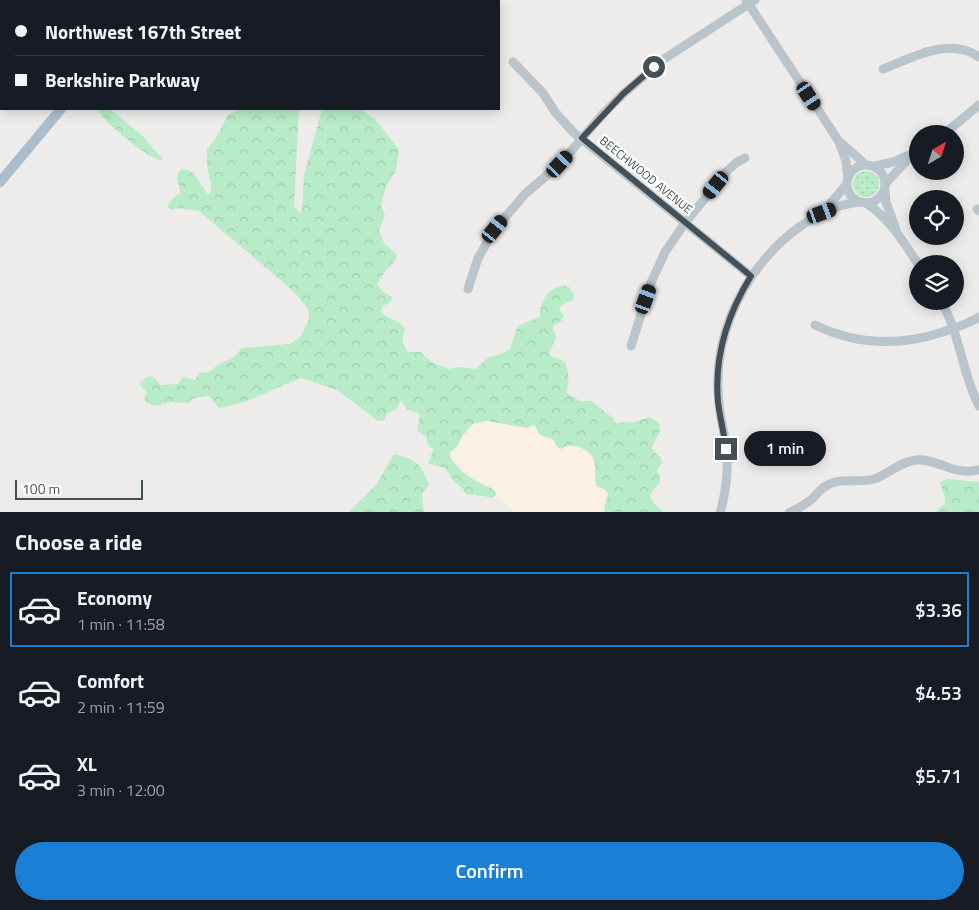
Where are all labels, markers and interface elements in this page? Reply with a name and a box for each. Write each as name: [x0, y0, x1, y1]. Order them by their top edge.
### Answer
text: Northwest 167th Street: [45, 17, 241, 46]
route start: [643, 56, 665, 78]
text: Berkshire Parkway: [45, 65, 200, 94]
car: [794, 79, 823, 113]
north arrow: [909, 125, 964, 180]
map controls: [909, 125, 964, 310]
street label: BEECHWOOD AVENUE: [596, 131, 697, 218]
car: [544, 148, 575, 180]
car: [700, 169, 731, 201]
button: locate: [909, 190, 964, 245]
car: [805, 201, 838, 225]
car: [479, 213, 510, 245]
button: layers: [909, 255, 964, 310]
car: [633, 282, 658, 316]
callout: 1 min: [744, 432, 826, 466]
text: 1 min: [766, 436, 804, 460]
route end: [715, 438, 737, 460]
scale bar: [15, 478, 142, 501]
text: 100 m: [22, 478, 60, 499]
text: Choose a ride: [15, 525, 142, 559]
text: Economy: [77, 583, 152, 612]
icon: car: [17, 587, 62, 632]
text: $3.36: [915, 595, 962, 624]
text: 1 min · 11:58: [77, 612, 165, 636]
text: Comfort: [77, 666, 144, 695]
icon: car: [17, 670, 62, 715]
text: $4.53: [915, 678, 962, 707]
text: 2 min · 11:59: [77, 695, 165, 719]
text: XL: [77, 749, 97, 778]
icon: car: [17, 753, 62, 798]
text: $5.71: [915, 761, 962, 790]
text: 3 min · 12:00: [77, 778, 165, 802]
button: Confirm: [15, 842, 964, 900]

